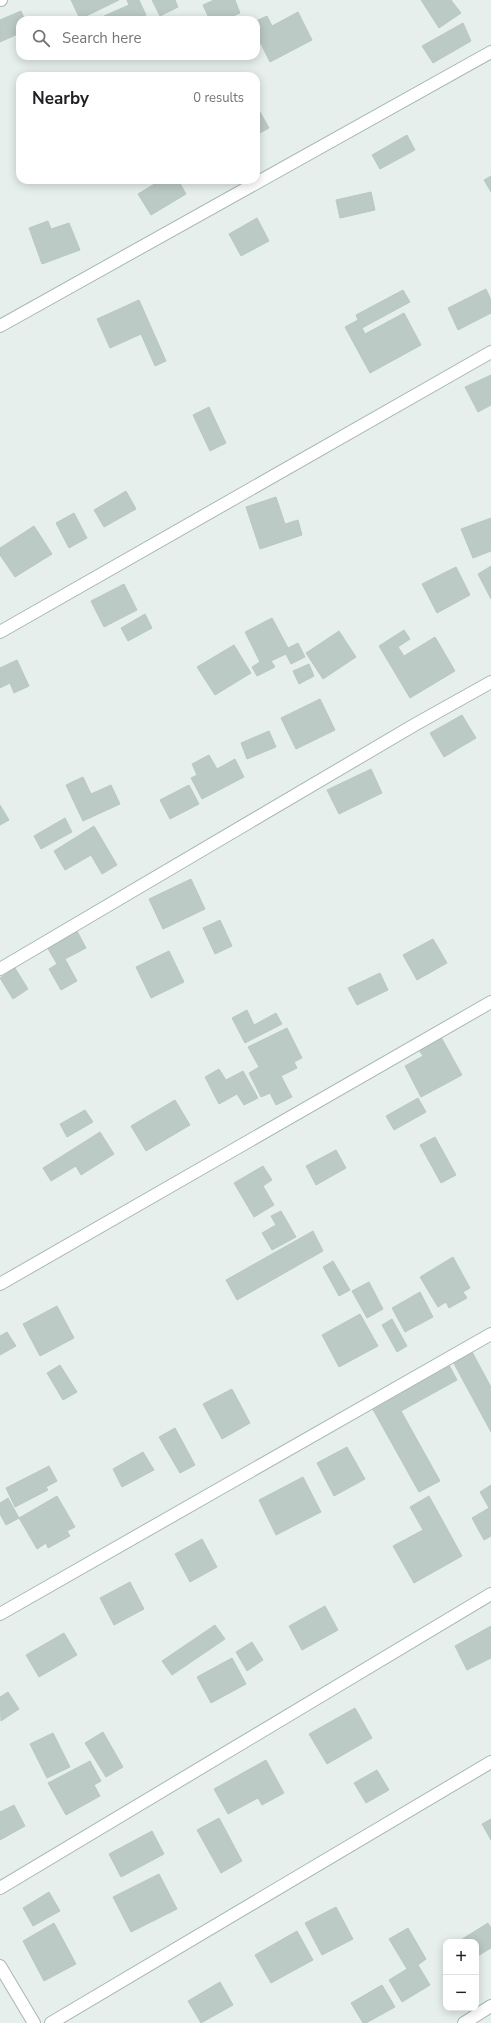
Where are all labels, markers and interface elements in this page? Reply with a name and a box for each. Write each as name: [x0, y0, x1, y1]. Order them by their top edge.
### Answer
search box: [16, 16, 260, 60]
icon: search: [30, 27, 52, 49]
text: Search here: [62, 28, 142, 48]
text: Nearby: [32, 87, 89, 110]
text: 0 results: [193, 89, 244, 107]
map controls: [443, 1939, 479, 2011]
button: +: [443, 1939, 479, 1975]
button: −: [443, 1975, 479, 2011]

